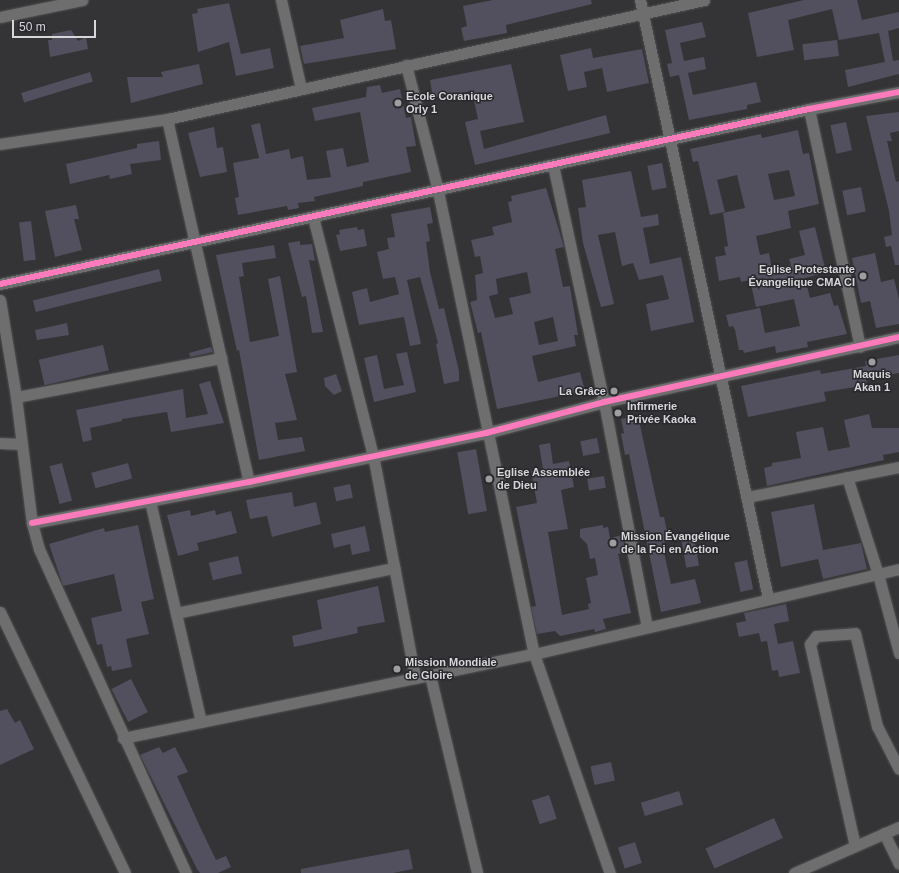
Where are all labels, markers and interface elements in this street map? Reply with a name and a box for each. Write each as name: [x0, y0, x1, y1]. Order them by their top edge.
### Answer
scale bar: [14, 12, 98, 38]
text: 50 m: [19, 20, 46, 34]
place label: Ecole Coranique Orly 1: [406, 90, 493, 116]
marker: Ecole Coranique Orly 1: [393, 98, 403, 108]
place label: Eglise Protestante Évangelique CMA CI: [748, 263, 855, 289]
marker: Eglise Protestante Évangelique CMA CI: [858, 271, 868, 281]
marker: Maquis Akan 1: [867, 357, 877, 367]
place label: Maquis Akan 1: [853, 368, 891, 394]
place label: La Grâce: [559, 384, 606, 398]
marker: La Grâce: [609, 386, 619, 396]
place label: Infirmerie Privée Kaoka: [627, 400, 696, 426]
marker: Infirmerie Privée Kaoka: [612, 407, 624, 419]
place label: Eglise Assemblée de Dieu: [497, 466, 591, 492]
marker: Eglise Assemblée de Dieu: [484, 474, 494, 484]
place label: Mission Évangélique de la Foi en Action: [621, 530, 730, 556]
marker: Mission Évangélique de la Foi en Action: [608, 538, 618, 548]
place label: Mission Mondiale de Gloire: [405, 656, 497, 682]
marker: Mission Mondiale de Gloire: [392, 664, 402, 674]

